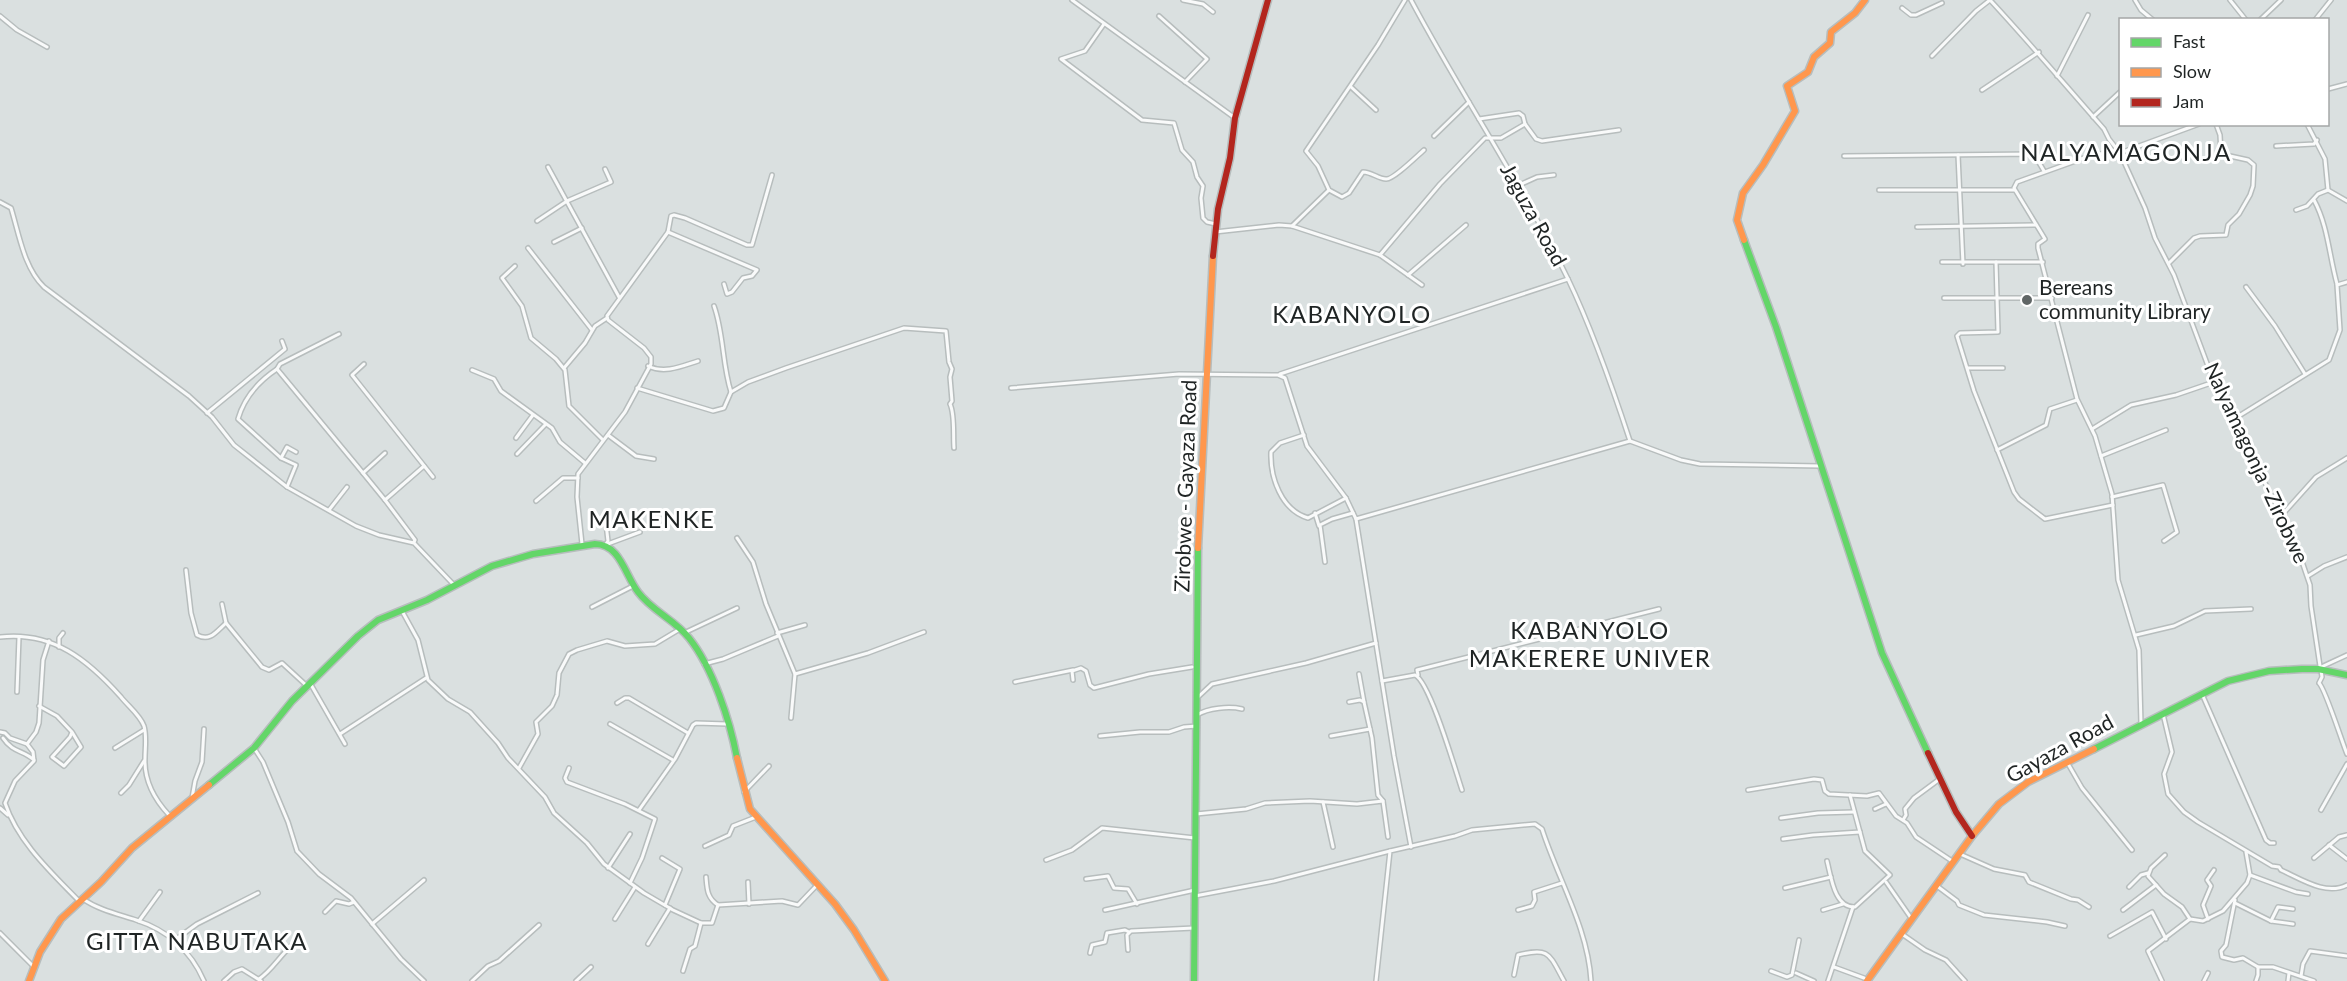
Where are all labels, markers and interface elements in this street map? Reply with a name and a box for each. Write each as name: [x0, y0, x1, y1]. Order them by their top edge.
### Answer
legend: [2119, 18, 2329, 126]
text: Fast: [2173, 30, 2206, 52]
text: Slow: [2173, 60, 2211, 82]
text: Jam: [2173, 90, 2204, 112]
district label: NALYAMAGONJA: [2020, 137, 2232, 166]
street label: Jaguza Road: [1496, 159, 1573, 270]
place label: Bereans community Library: [2039, 274, 2211, 323]
marker: Bereans community Library: [2020, 293, 2034, 307]
district label: KABANYOLO: [1272, 299, 1432, 328]
street label: Nalyamagonja -Zirobwe: [2200, 358, 2315, 567]
street label: Zirobwe - Gayaza Road: [1168, 379, 1201, 593]
district label: MAKENKE: [589, 504, 715, 533]
district label: KABANYOLO MAKERERE UNIVER: [1469, 615, 1711, 672]
street label: Gayaza Road: [2001, 708, 2117, 787]
district label: GITTA NABUTAKA: [86, 926, 308, 955]

